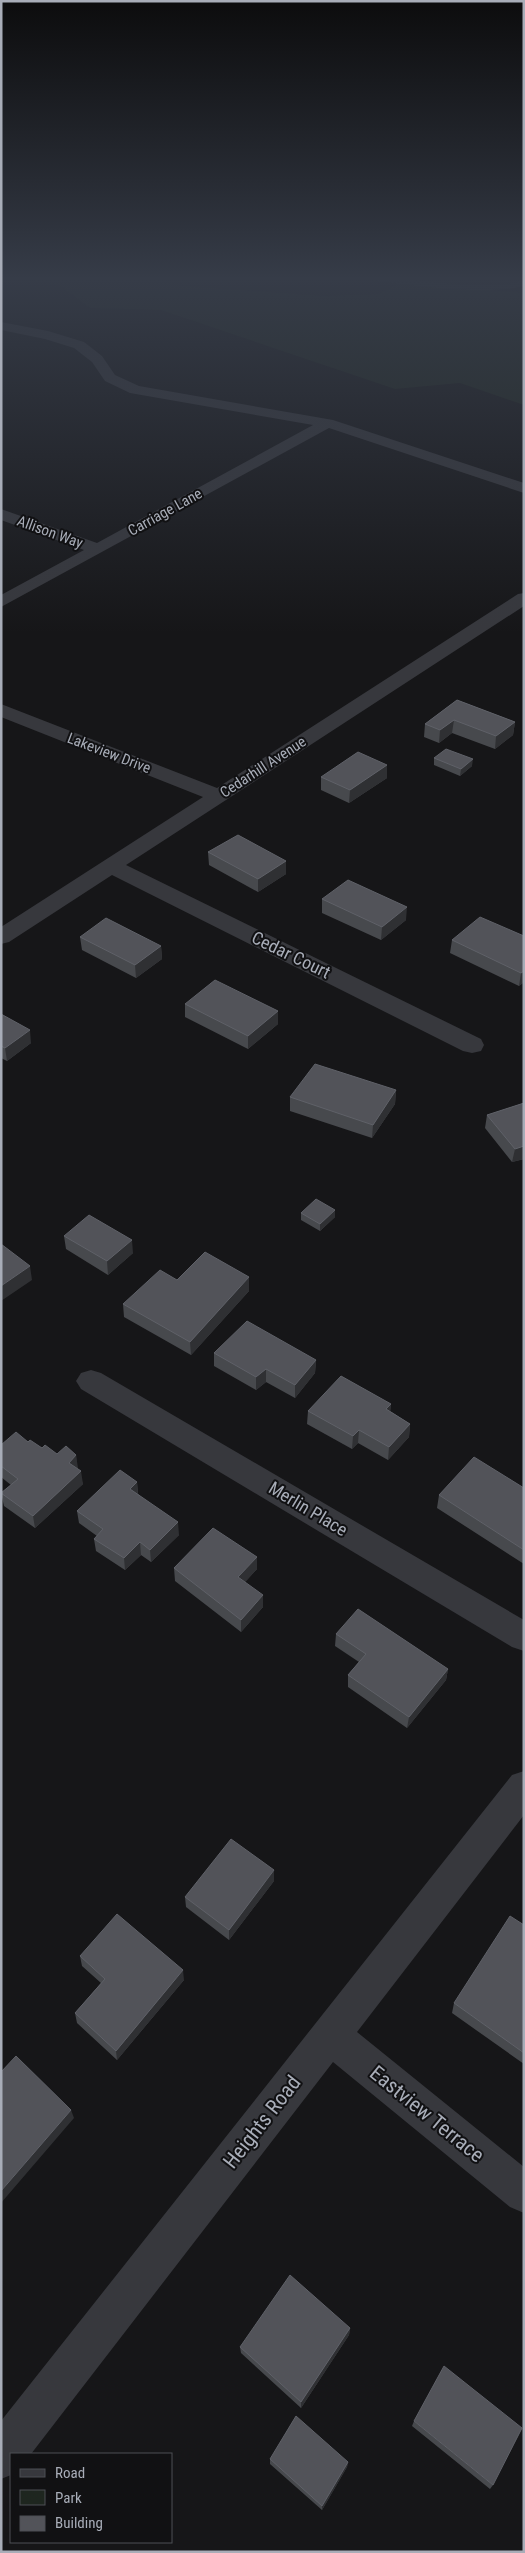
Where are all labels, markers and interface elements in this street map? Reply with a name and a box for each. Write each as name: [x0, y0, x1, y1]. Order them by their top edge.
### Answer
street label: Carriage Lane: [125, 484, 205, 540]
street label: Allison Way: [15, 512, 85, 552]
street label: Lakeview Drive: [65, 729, 153, 777]
street label: Cedarhill Avenue: [217, 733, 309, 801]
street label: Cedar Court: [248, 926, 334, 983]
street label: Merlin Place: [265, 1477, 351, 1540]
street label: Eastview Terrace: [365, 2061, 489, 2167]
street label: Heights Road: [218, 2071, 306, 2173]
legend: [10, 2453, 172, 2543]
text: Road: [55, 2464, 85, 2482]
text: Park: [55, 2489, 82, 2507]
text: Building: [55, 2514, 103, 2532]

